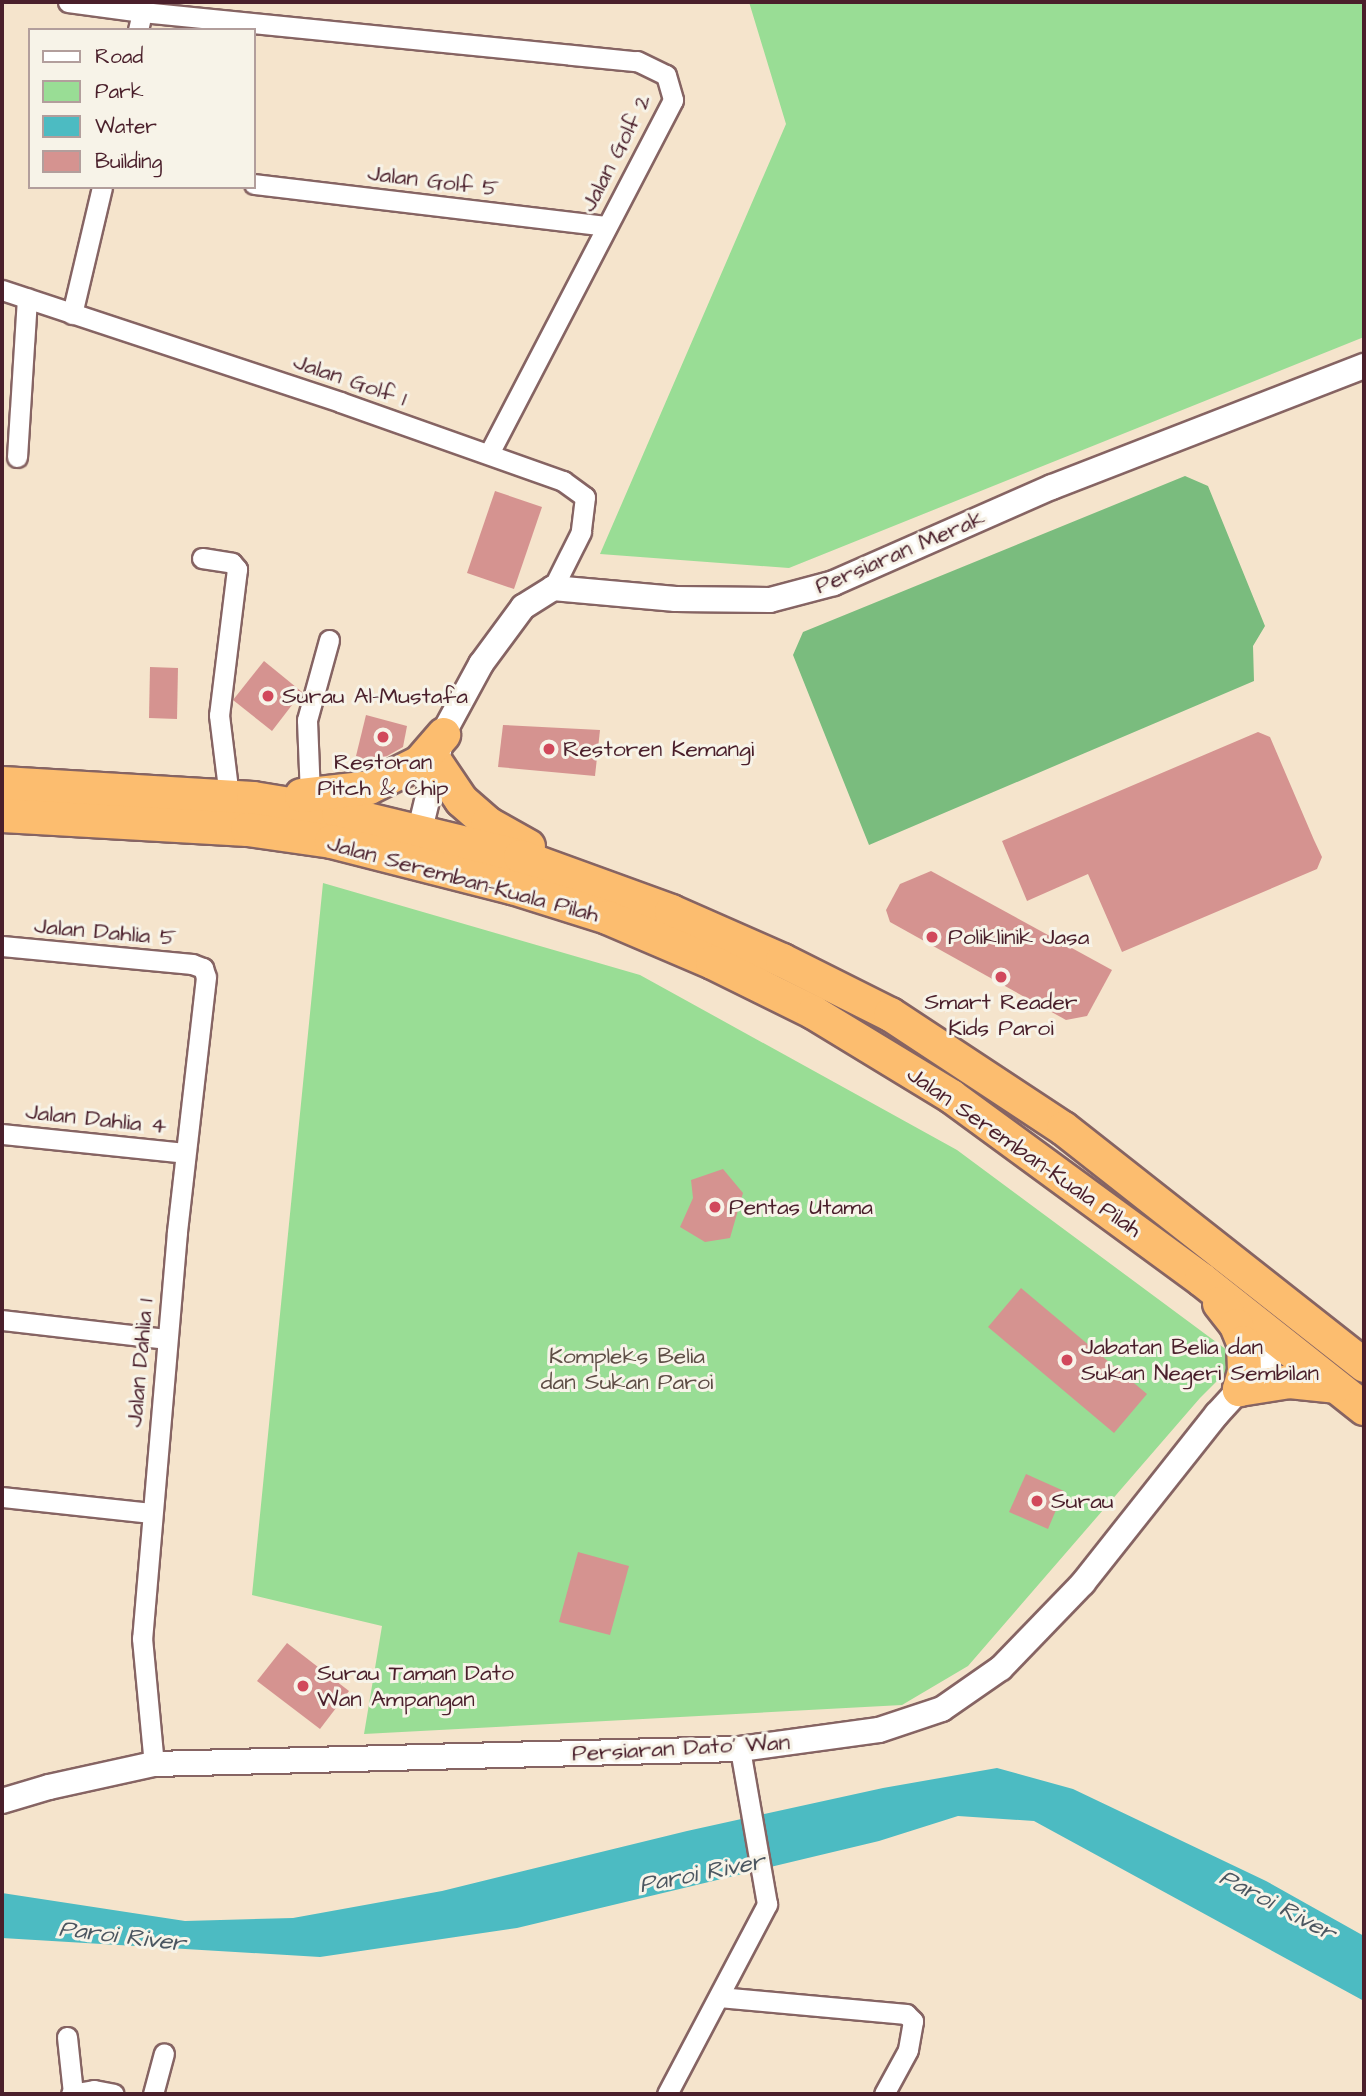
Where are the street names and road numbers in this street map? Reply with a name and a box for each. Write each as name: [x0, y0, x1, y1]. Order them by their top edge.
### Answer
street label: Jalan Golf 2: [575, 90, 657, 216]
street label: Jalan Golf 5: [366, 159, 500, 203]
street label: Jalan Golf 1: [290, 348, 410, 412]
street label: Persiaran Merak: [811, 504, 989, 600]
street label: Jalan Seremban-Kuala Pilah: [324, 829, 602, 929]
street label: Jalan Dahlia 5: [33, 912, 177, 952]
street label: Jalan Seremban-Kuala Pilah: [901, 1060, 1147, 1244]
street label: Jalan Dahlia 4: [24, 1098, 168, 1140]
street label: Jalan Dahlia 1: [121, 1298, 159, 1428]
street label: Persiaran Dato' Wan: [571, 1729, 791, 1767]

